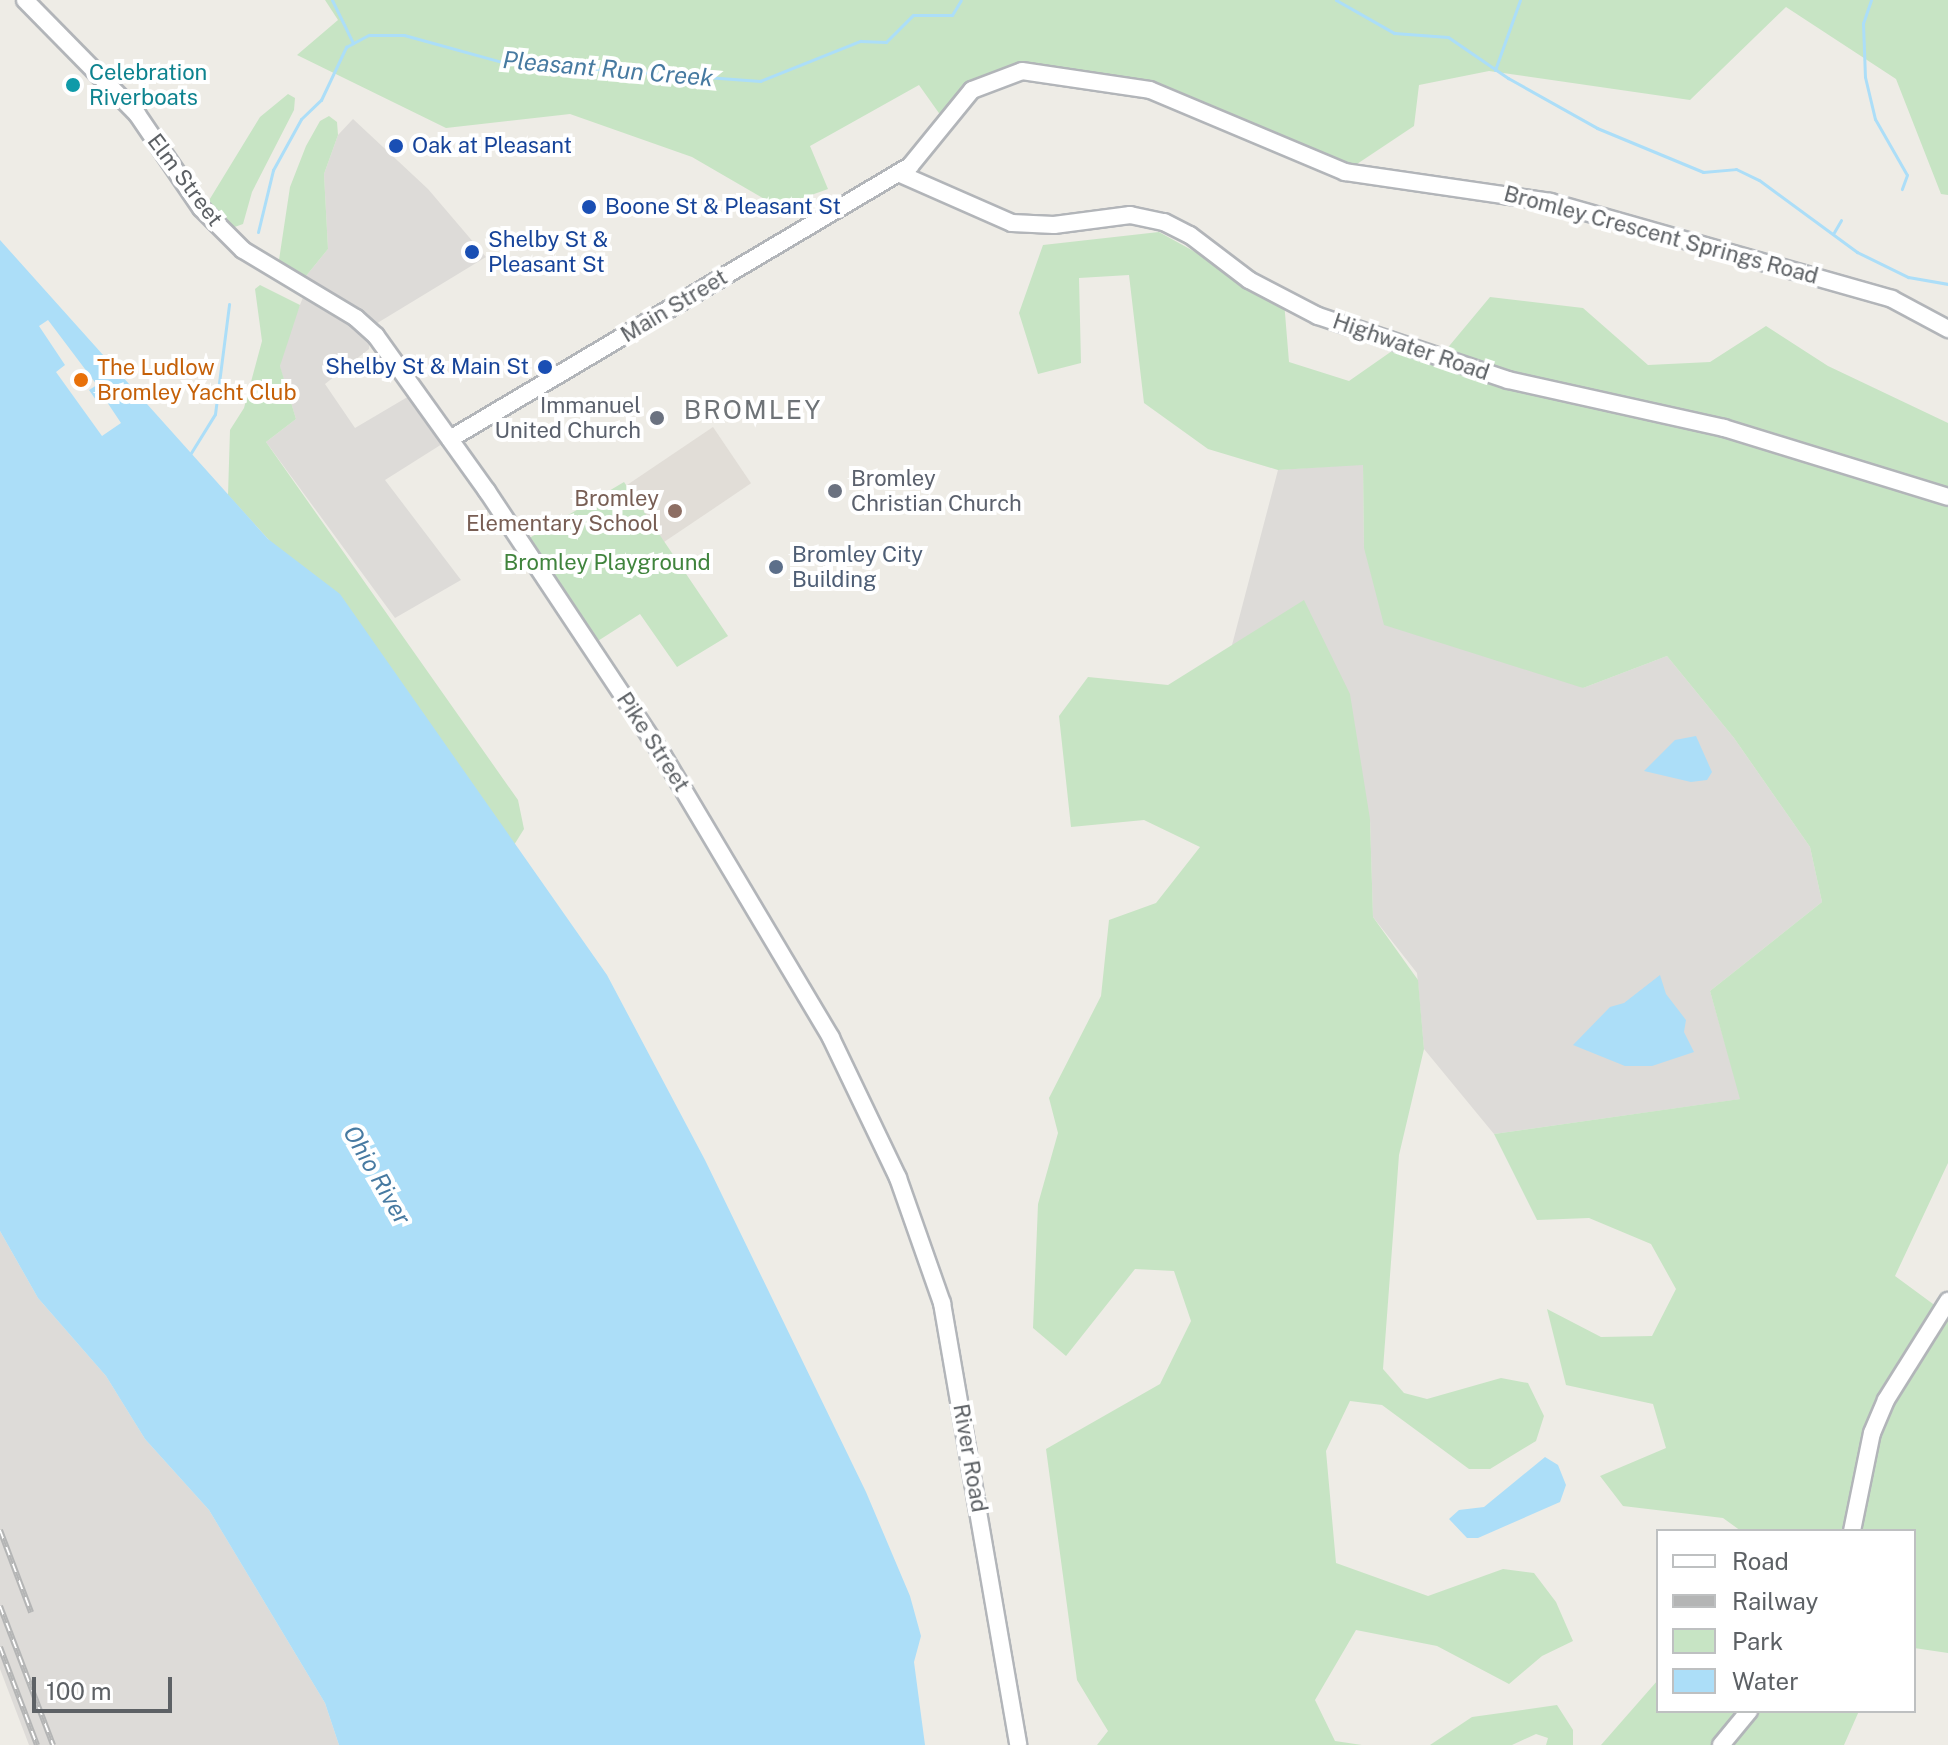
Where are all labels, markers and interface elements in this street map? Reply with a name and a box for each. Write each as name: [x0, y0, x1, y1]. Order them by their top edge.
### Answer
water label: Pleasant Run Creek: [501, 45, 715, 93]
place label: Celebration Riverboats: [89, 59, 207, 110]
marker: Celebration Riverboats: [64, 76, 82, 94]
street label: Elm Street: [142, 129, 228, 231]
place label: Oak at Pleasant: [412, 133, 572, 159]
marker: Oak at Pleasant: [387, 137, 405, 155]
street label: Bromley Crescent Springs Road: [1501, 180, 1821, 290]
place label: Boone St & Pleasant St: [605, 194, 841, 220]
marker: Boone St & Pleasant St: [580, 198, 598, 216]
place label: Shelby St & Pleasant St: [488, 226, 608, 278]
marker: Shelby St & Pleasant St: [463, 243, 481, 261]
street label: Main Street: [616, 264, 732, 348]
street label: Highwater Road: [1329, 308, 1493, 386]
place label: The Ludlow Bromley Yacht Club: [97, 354, 297, 406]
place label: Shelby St & Main St: [325, 354, 529, 380]
marker: Shelby St & Main St: [536, 358, 554, 376]
marker: The Ludlow Bromley Yacht Club: [72, 371, 90, 389]
place label: Immanuel United Church: [495, 392, 641, 444]
district label: BROMLEY: [684, 394, 822, 426]
marker: Immanuel United Church: [648, 409, 666, 427]
place label: Bromley Christian Church: [851, 465, 1022, 516]
marker: Bromley Christian Church: [826, 482, 844, 500]
place label: Bromley Elementary School: [466, 485, 659, 536]
marker: Bromley Elementary School: [666, 502, 684, 520]
place label: Bromley City Building: [792, 541, 923, 592]
park label: Bromley Playground: [503, 550, 711, 576]
marker: Bromley City Building: [767, 558, 785, 576]
street label: Pike Street: [611, 687, 695, 797]
water label: Ohio River: [337, 1120, 417, 1230]
street label: River Road: [947, 1402, 993, 1514]
legend: [1656, 1529, 1916, 1713]
text: Road: [1732, 1547, 1789, 1575]
text: Railway: [1732, 1587, 1818, 1615]
text: Park: [1732, 1627, 1783, 1655]
scale bar: [36, 1661, 176, 1711]
text: Water: [1732, 1667, 1799, 1695]
text: 100 m: [46, 1677, 112, 1705]

